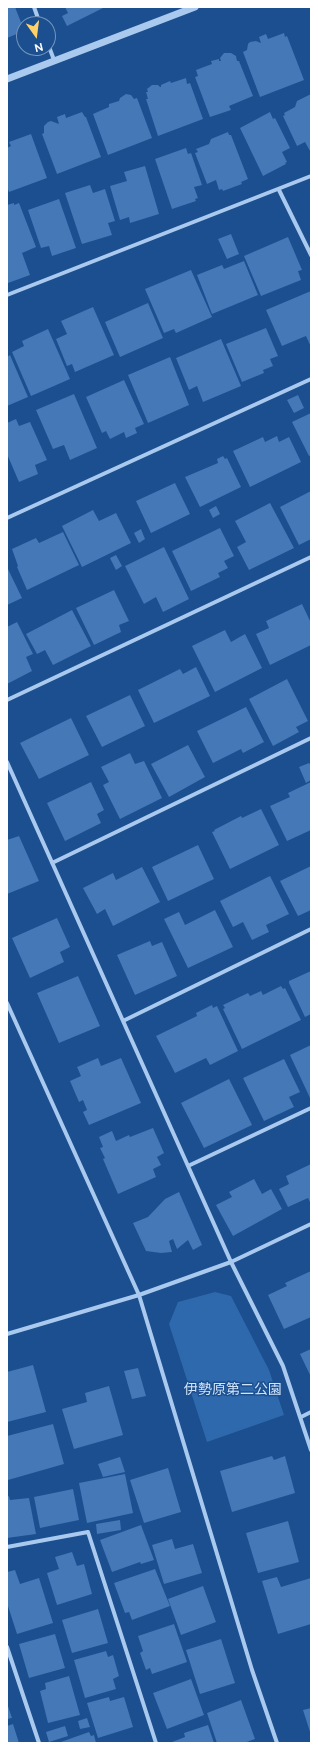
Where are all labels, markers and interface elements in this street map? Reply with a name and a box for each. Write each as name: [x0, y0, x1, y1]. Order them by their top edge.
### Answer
north arrow: [16, 16, 56, 56]
text: N: [33, 40, 44, 54]
park label: 伊勢原第二公園: [184, 1382, 282, 1398]

